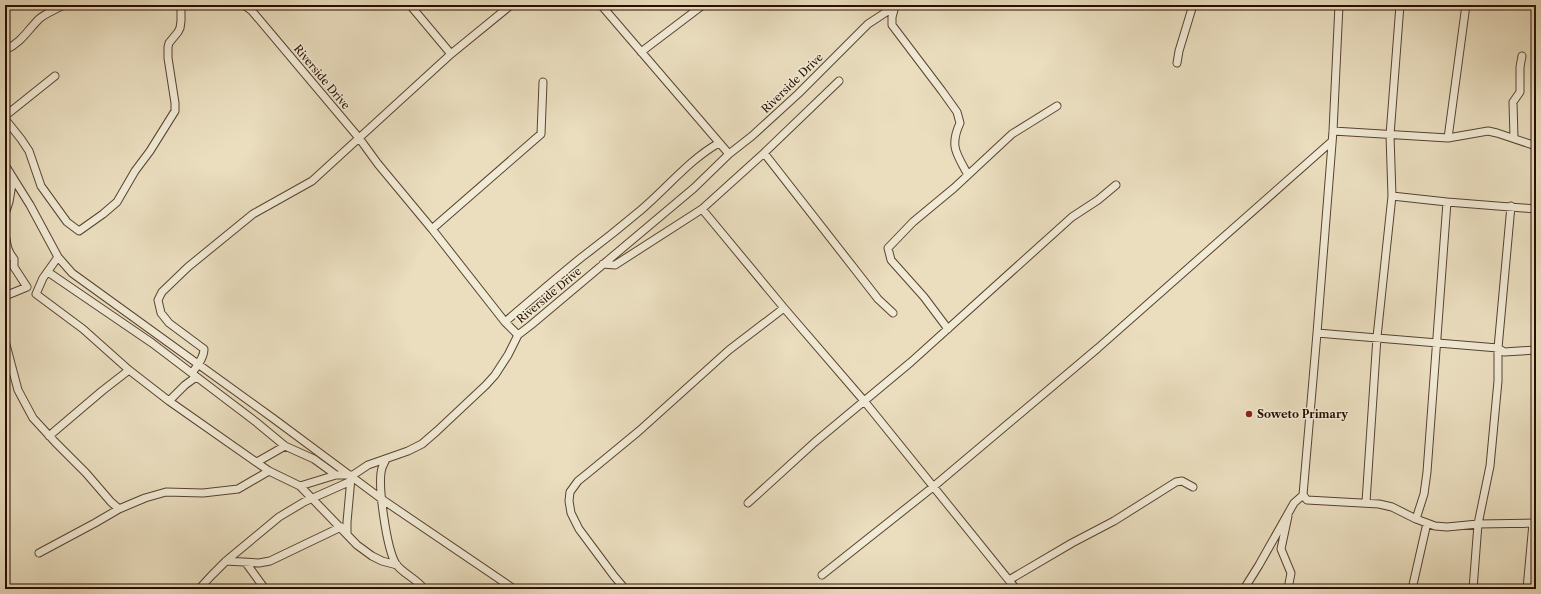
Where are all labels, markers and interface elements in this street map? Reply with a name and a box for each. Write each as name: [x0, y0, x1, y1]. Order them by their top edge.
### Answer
street label: Riverside Drive: [291, 42, 353, 112]
street label: Riverside Drive: [758, 50, 826, 116]
street label: Riverside Drive: [514, 264, 584, 326]
place label: Soweto Primary: [1257, 407, 1348, 421]
marker: Soweto Primary: [1244, 409, 1254, 419]

